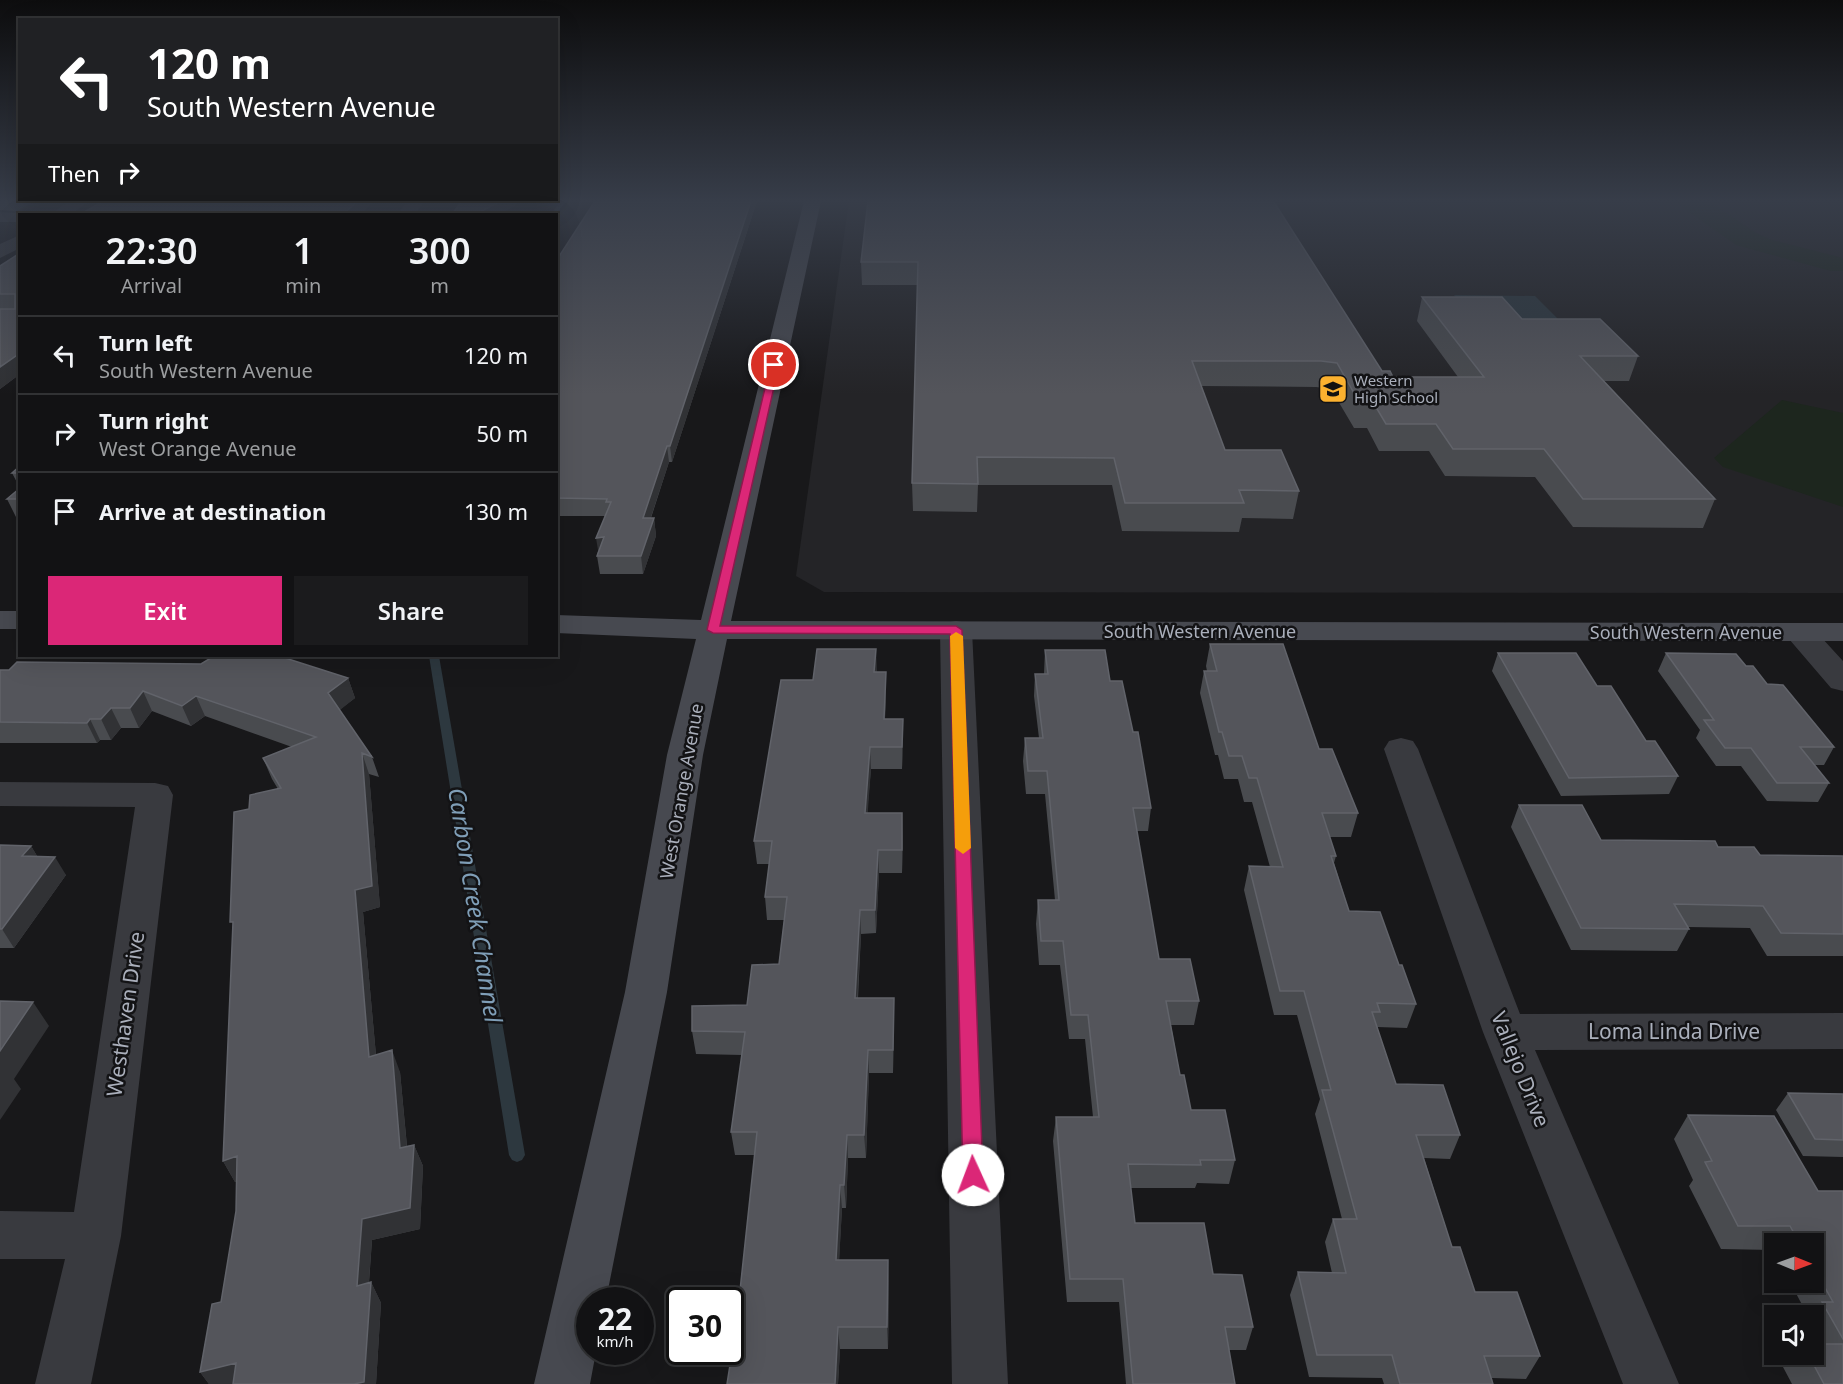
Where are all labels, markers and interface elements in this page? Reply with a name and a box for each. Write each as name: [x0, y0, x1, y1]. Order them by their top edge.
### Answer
text: 120 m: [147, 34, 271, 91]
icon: left: [48, 42, 126, 120]
text: South Western Avenue: [147, 88, 436, 125]
icon: right: [112, 156, 145, 189]
text: Then: [48, 158, 100, 188]
text: 22:30: [105, 226, 198, 275]
text: 1: [293, 226, 314, 275]
text: 300: [409, 226, 471, 275]
text: Arrival: [121, 272, 182, 299]
text: min: [285, 272, 321, 299]
text: m: [430, 272, 449, 299]
text: Turn left: [99, 327, 193, 357]
icon: left: [48, 339, 81, 372]
pin: [748, 339, 799, 390]
text: 120 m: [464, 340, 528, 370]
icon: arrive: [757, 348, 790, 381]
text: South Western Avenue: [99, 357, 313, 384]
place label: Western High School: [1354, 370, 1438, 407]
school or university icon: Western High School: [1317, 373, 1349, 405]
text: Turn right: [99, 405, 209, 435]
icon: right: [48, 417, 81, 450]
text: 50 m: [477, 418, 528, 448]
text: West Orange Avenue: [99, 435, 297, 462]
icon: arrive: [48, 495, 81, 528]
text: Arrive at destination: [99, 496, 326, 526]
text: 130 m: [464, 496, 528, 526]
button: Exit: [48, 576, 282, 645]
button: Share: [294, 576, 528, 645]
street label: South Western Avenue: [1104, 619, 1296, 643]
street label: South Western Avenue: [1590, 620, 1782, 644]
street label: West Orange Avenue: [654, 701, 708, 881]
water label: Carbon Creek Channel: [441, 785, 511, 1026]
street label: Westhaven Drive: [100, 930, 150, 1098]
street label: Vallejo Drive: [1485, 1007, 1557, 1131]
street label: Loma Linda Drive: [1588, 1017, 1760, 1045]
position arrow: [941, 1143, 1005, 1207]
north arrow: [1764, 1233, 1824, 1293]
map controls: [1764, 1233, 1824, 1365]
speed limit sign: 30: [666, 1287, 744, 1365]
text: 22: [598, 1298, 632, 1339]
button: sound: [1764, 1305, 1824, 1365]
text: km/h: [597, 1331, 633, 1351]

